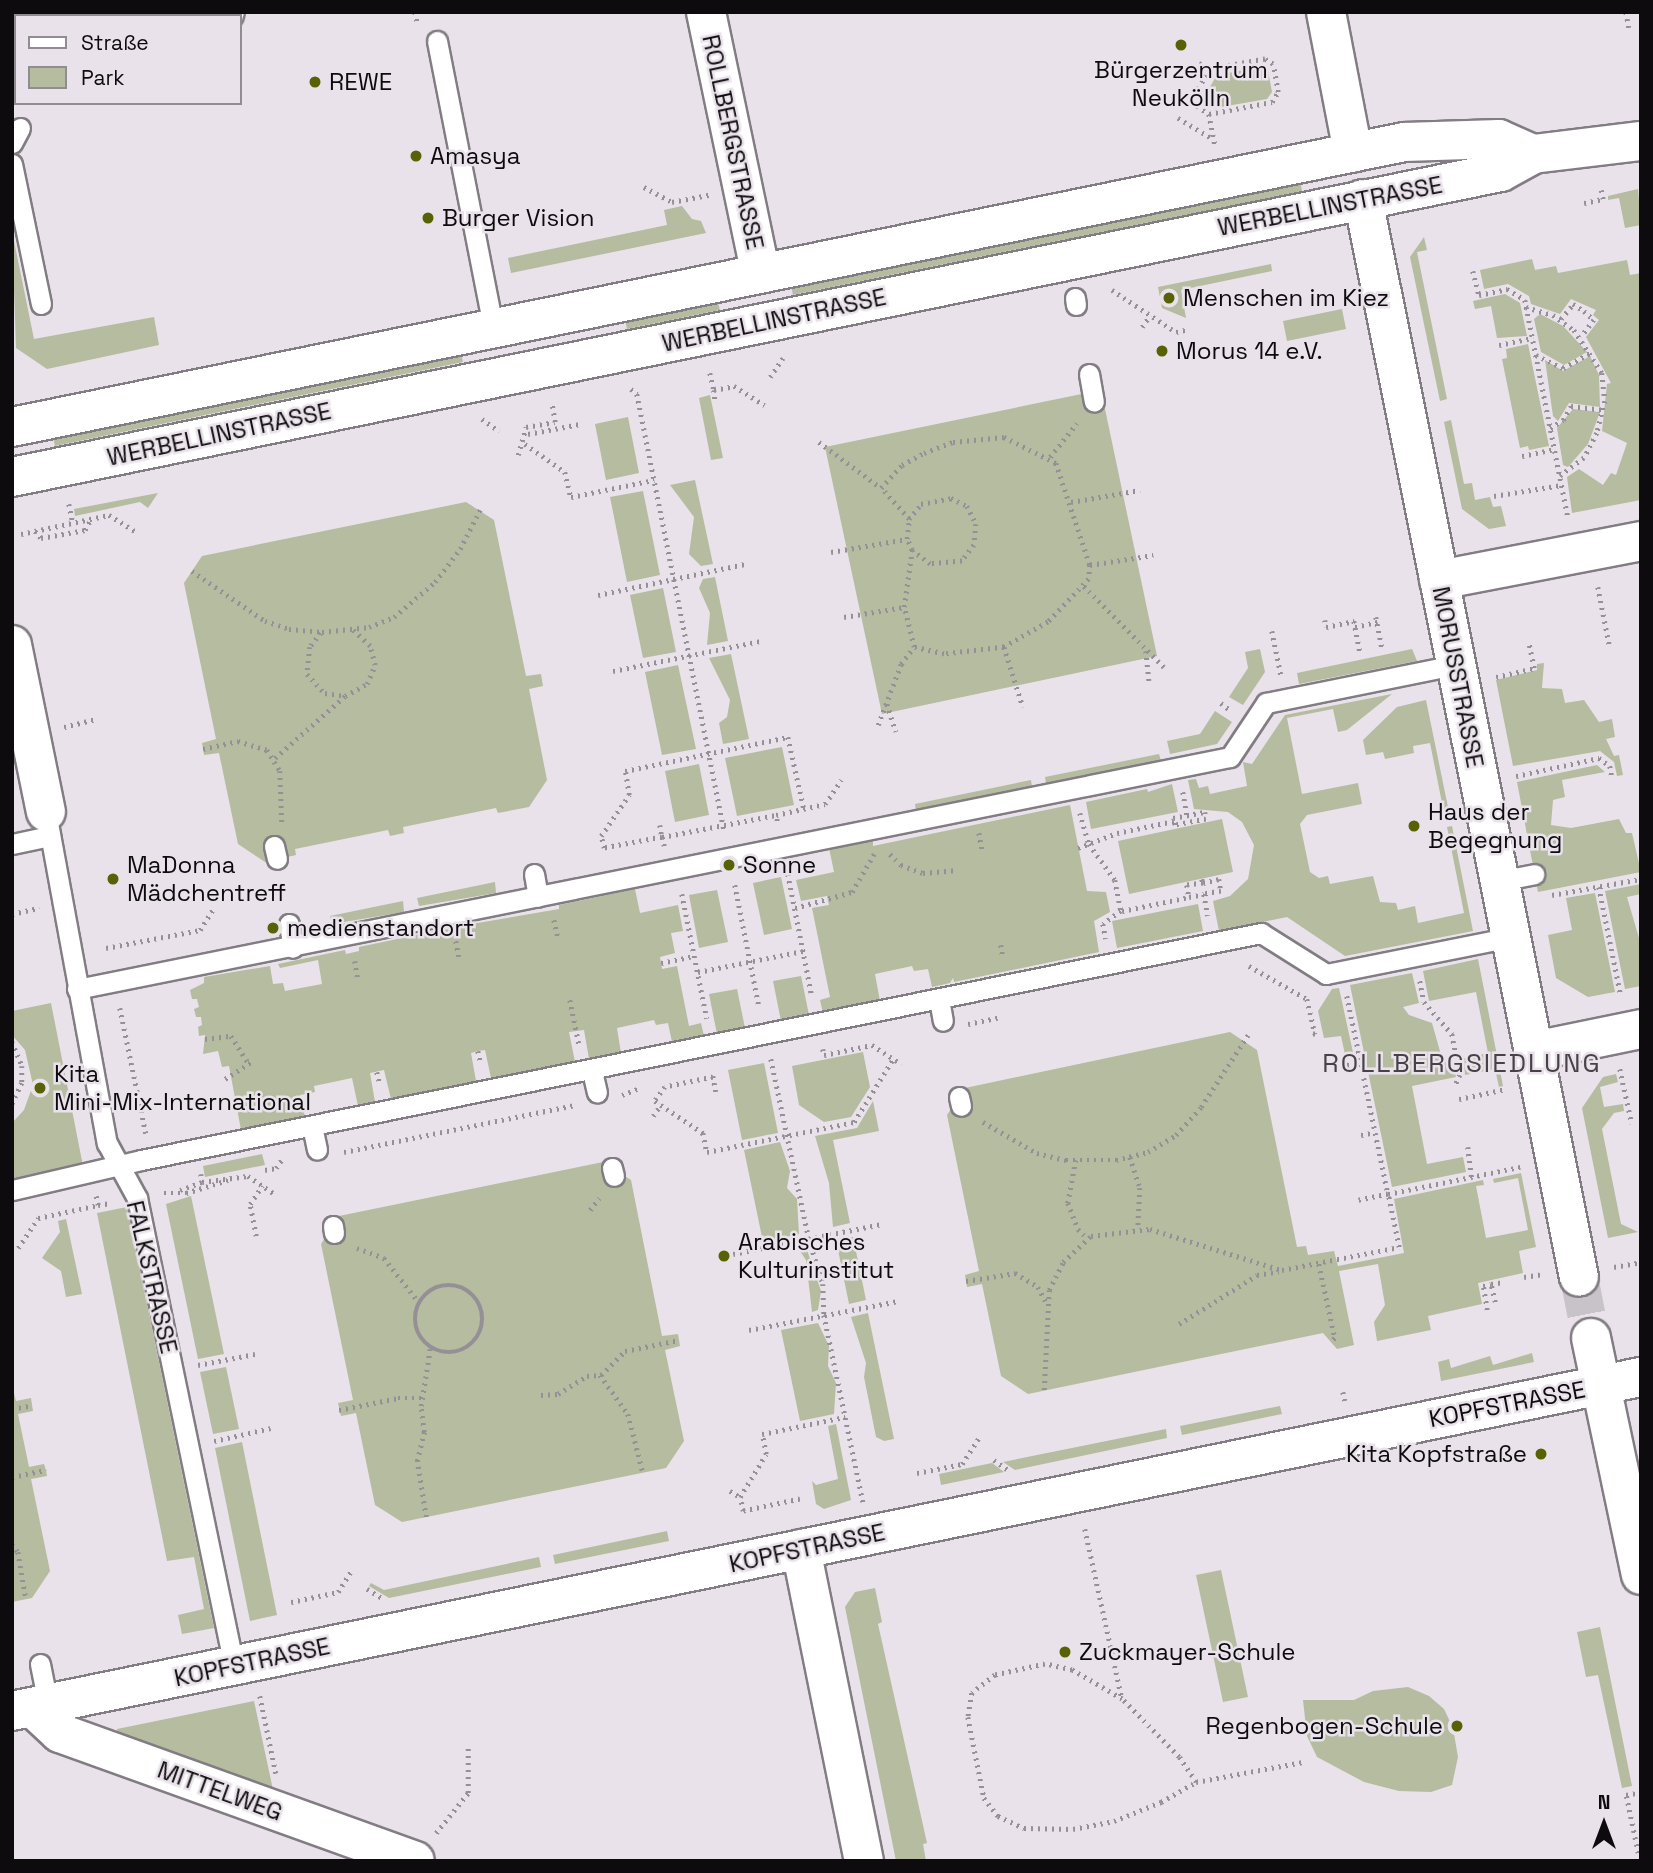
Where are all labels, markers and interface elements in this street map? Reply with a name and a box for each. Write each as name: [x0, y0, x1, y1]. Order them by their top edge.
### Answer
legend: [14, 14, 242, 105]
text: Straße: [81, 29, 149, 56]
street label: ROLLBERGSTRASSE: [696, 32, 770, 252]
marker: Bürgerzentrum Neukölln: [1173, 37, 1189, 53]
place label: Bürgerzentrum Neukölln: [1094, 56, 1268, 112]
text: Park: [81, 64, 125, 91]
place label: REWE: [329, 68, 392, 96]
marker: REWE: [307, 74, 323, 90]
place label: Amasya: [430, 142, 521, 170]
marker: Amasya: [408, 148, 424, 164]
street label: WERBELLINSTRASSE: [1215, 170, 1445, 242]
place label: Burger Vision: [442, 204, 595, 232]
marker: Burger Vision: [420, 210, 436, 226]
street label: WERBELLINSTRASSE: [659, 282, 889, 358]
place label: Menschen im Kiez: [1183, 284, 1389, 312]
marker: Menschen im Kiez: [1161, 290, 1177, 306]
place label: Morus 14 e.V.: [1176, 337, 1323, 365]
marker: Morus 14 e.V.: [1154, 343, 1170, 359]
street label: WERBELLINSTRASSE: [104, 396, 334, 472]
street label: MORUSSTRASSE: [1426, 584, 1490, 770]
place label: Haus der Begegnung: [1428, 798, 1562, 854]
marker: Haus der Begegnung: [1406, 818, 1422, 834]
place label: MaDonna Mädchentreff: [127, 851, 286, 907]
place label: Sonne: [743, 851, 816, 879]
marker: Sonne: [721, 857, 737, 873]
marker: MaDonna Mädchentreff: [105, 871, 121, 887]
place label: medienstandort: [287, 914, 474, 942]
marker: medienstandort: [265, 920, 281, 936]
district label: ROLLBERGSIEDLUNG: [1324, 1048, 1600, 1080]
place label: Kita Mini-Mix-International: [54, 1060, 311, 1116]
marker: Kita Mini-Mix-International: [32, 1080, 48, 1096]
street label: FALKSTRASSE: [120, 1198, 184, 1356]
place label: Arabisches Kulturinstitut: [738, 1228, 894, 1284]
marker: Arabisches Kulturinstitut: [716, 1248, 732, 1264]
street label: KOPFSTRASSE: [1426, 1375, 1588, 1433]
place label: Kita Kopfstraße: [1346, 1440, 1527, 1468]
marker: Kita Kopfstraße: [1533, 1446, 1549, 1462]
street label: KOPFSTRASSE: [726, 1517, 888, 1579]
street label: KOPFSTRASSE: [171, 1631, 333, 1693]
place label: Zuckmayer-Schule: [1079, 1638, 1296, 1666]
marker: Zuckmayer-Schule: [1057, 1644, 1073, 1660]
place label: Regenbogen-Schule: [1205, 1712, 1443, 1740]
marker: Regenbogen-Schule: [1449, 1718, 1465, 1734]
street label: MITTELWEG: [154, 1755, 286, 1827]
north arrow: [1569, 1789, 1639, 1859]
text: N: [1598, 1790, 1610, 1815]

